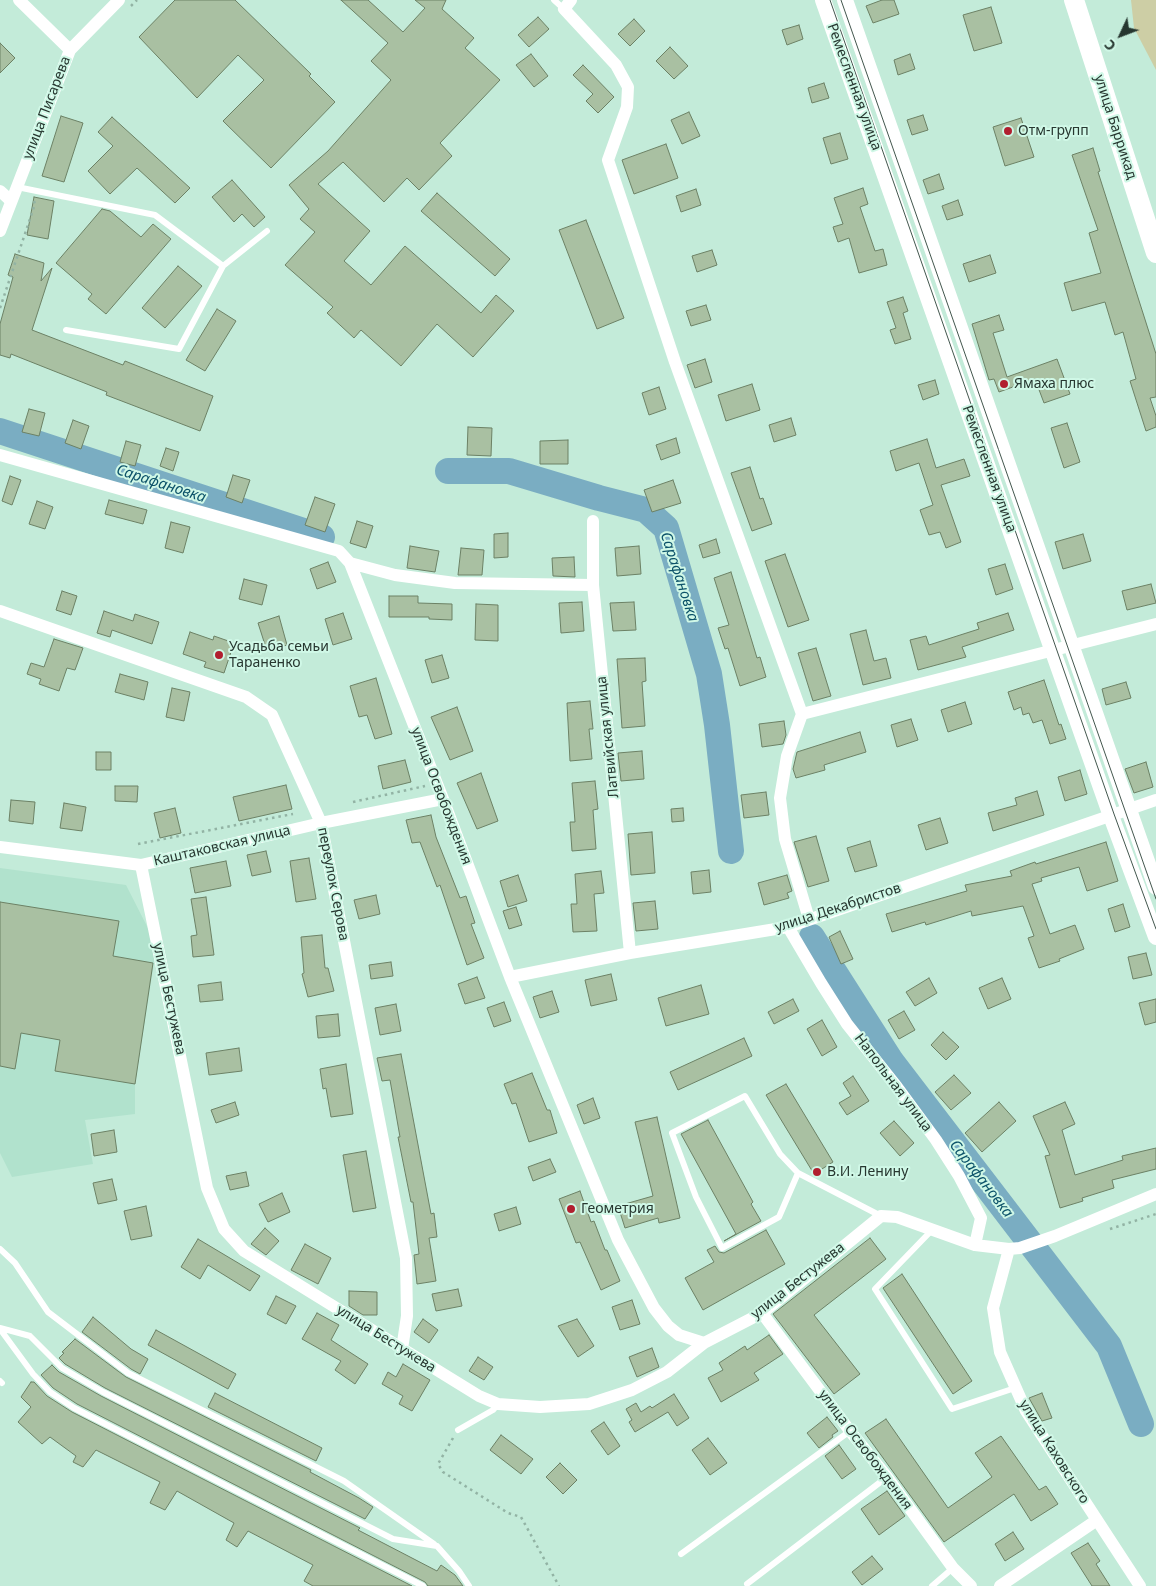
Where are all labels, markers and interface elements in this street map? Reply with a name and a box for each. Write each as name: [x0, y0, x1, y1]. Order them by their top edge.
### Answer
north arrow: [1096, 10, 1146, 60]
street label: Ремесленная улица: [823, 21, 885, 153]
text: С: [1100, 36, 1120, 55]
street label: улица Писарева: [20, 54, 74, 162]
street label: улица Баррикад: [1090, 73, 1140, 181]
place label: Отм-групп: [1018, 123, 1089, 139]
marker: Отм-групп: [1002, 125, 1014, 137]
place label: Ямаха плюс: [1014, 376, 1094, 392]
marker: Ямаха плюс: [998, 378, 1010, 390]
street label: Ремесленная улица: [958, 403, 1020, 535]
water label: Сарафановка: [114, 461, 208, 507]
water label: Сарафановка: [656, 530, 702, 624]
place label: Усадьба семьи Тараненко: [229, 639, 329, 672]
marker: Усадьба семьи Тараненко: [213, 649, 225, 661]
street label: Латвийская улица: [593, 675, 623, 799]
street label: улица Освобождения: [407, 725, 475, 867]
street label: Каштаковская улица: [152, 822, 292, 870]
street label: переулок Серова: [314, 826, 352, 942]
street label: улица Декабристов: [773, 880, 903, 936]
street label: улица Бестужева: [149, 942, 189, 1056]
street label: Напольная улица: [851, 1031, 935, 1135]
water label: Сарафановка: [945, 1137, 1017, 1221]
place label: В.И. Ленину: [827, 1164, 908, 1180]
marker: В.И. Ленину: [811, 1166, 823, 1178]
place label: Геометрия: [581, 1201, 654, 1217]
marker: Геометрия: [565, 1203, 577, 1215]
street label: улица Бестужева: [748, 1239, 848, 1323]
street label: улица Бестужева: [333, 1302, 439, 1376]
street label: улица Освобождения: [814, 1387, 916, 1513]
street label: улица Каховского: [1015, 1397, 1093, 1507]

